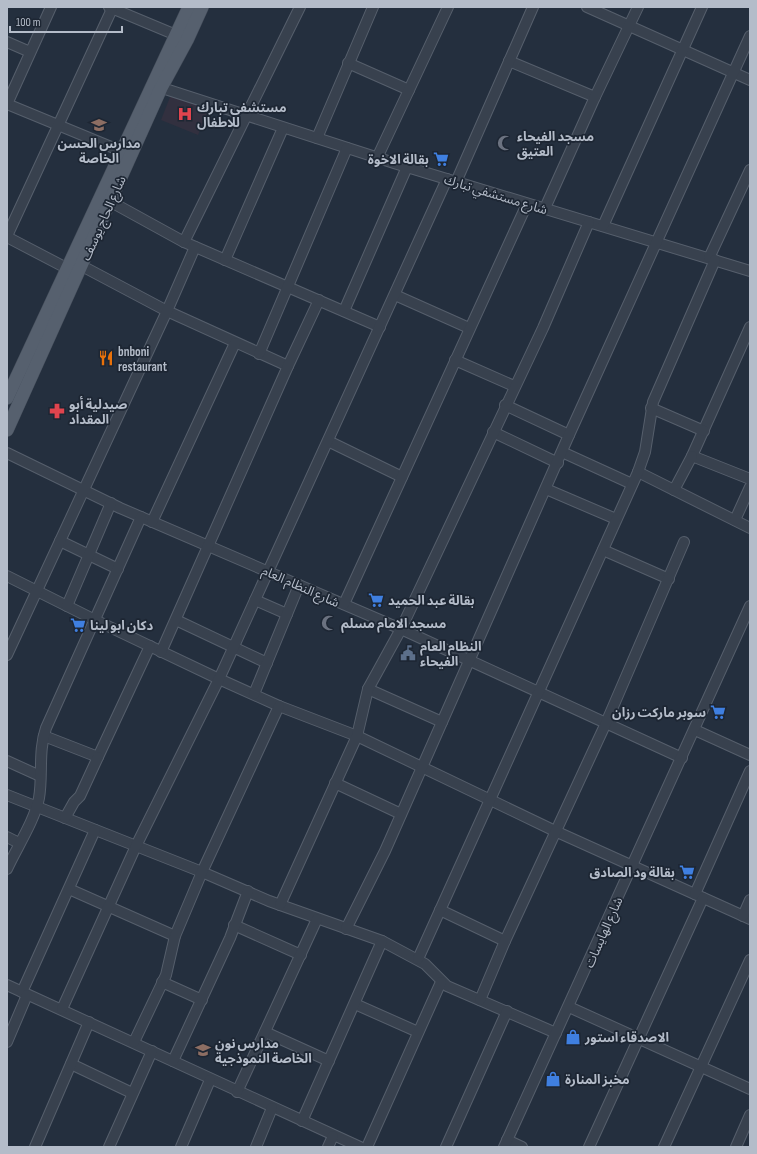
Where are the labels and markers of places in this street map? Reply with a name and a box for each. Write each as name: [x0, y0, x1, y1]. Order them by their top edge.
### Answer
place label: مستشفى تبارك للاطفال: [197, 100, 287, 131]
hospital icon: مستشفى تبارك للاطفال: [176, 105, 194, 123]
school or university icon: مدارس الحسن الخاصة: [90, 116, 108, 134]
place label: مسجد الفيحاء العتيق: [517, 129, 594, 160]
mosque icon: مسجد الفيحاء العتيق: [496, 134, 514, 152]
place label: مدارس الحسن الخاصة: [58, 136, 140, 167]
supermarket icon: بقالة الاخوة: [432, 150, 450, 168]
place label: بقالة الاخوة: [368, 152, 429, 168]
place label: bnboni restaurant: [118, 344, 168, 375]
restaurant icon: bnboni restaurant: [97, 349, 115, 367]
place label: صيدلية أبو المقداد: [69, 396, 128, 428]
pharmacy icon: صيدلية أبو المقداد: [48, 402, 66, 420]
supermarket icon: بقالة عبد الحميد: [367, 591, 385, 609]
place label: بقالة عبد الحميد: [388, 593, 475, 609]
mosque icon: مسجد الامام مسلم: [320, 614, 338, 632]
supermarket icon: دكان ابو لينا: [69, 616, 87, 634]
place label: مسجد الامام مسلم: [341, 616, 446, 634]
place label: دكان ابو لينا: [90, 618, 154, 634]
place label: النظام العام الفيحاء: [420, 639, 481, 670]
public building icon: النظام العام الفيحاء: [399, 644, 417, 662]
supermarket icon: سوبر ماركت رزان: [709, 703, 727, 721]
place label: سوبر ماركت رزان: [612, 705, 706, 721]
supermarket icon: بقالة ود الصادق: [678, 863, 696, 881]
place label: بقالة ود الصادق: [589, 865, 675, 881]
shop icon: الاصدقاء استور: [564, 1028, 582, 1046]
place label: الاصدقاء استور: [584, 1030, 669, 1046]
place label: مدارس نون الخاصة النموذجية: [215, 1036, 312, 1067]
school or university icon: مدارس نون الخاصة النموذجية: [194, 1041, 212, 1059]
shop icon: مخبز المنارة: [544, 1070, 562, 1088]
place label: مخبز المنارة: [565, 1072, 630, 1088]

